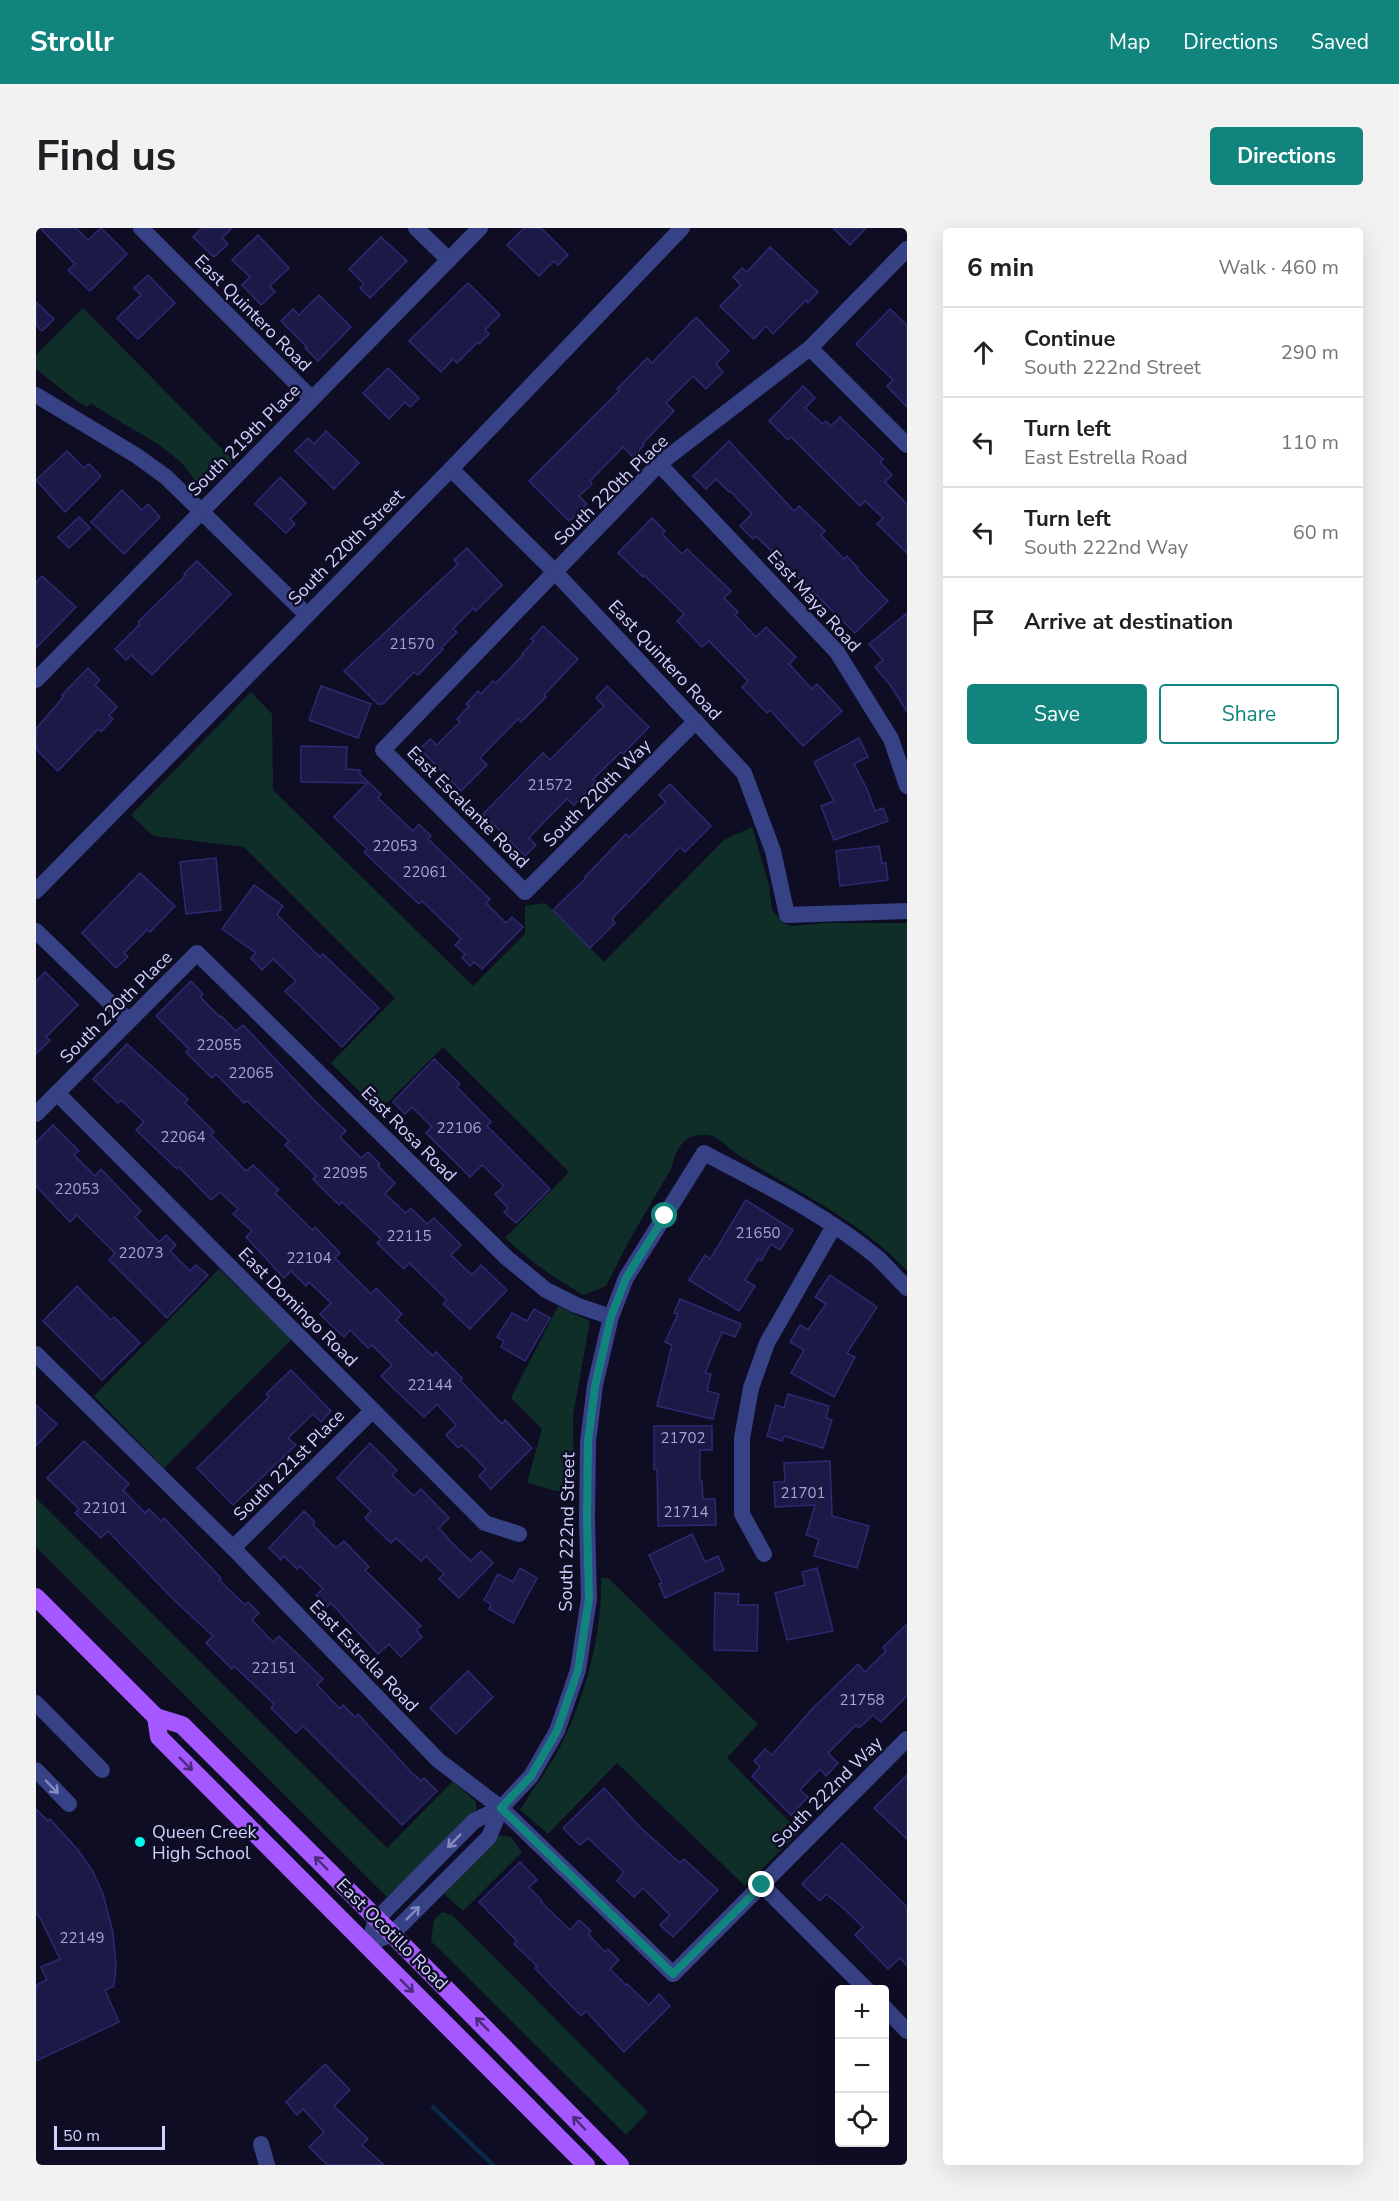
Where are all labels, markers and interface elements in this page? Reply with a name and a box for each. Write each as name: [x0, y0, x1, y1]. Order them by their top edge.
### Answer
text: Strollr: [30, 23, 114, 61]
text: Map: [1109, 28, 1150, 56]
text: Directions: [1183, 28, 1278, 56]
text: Saved: [1311, 28, 1369, 56]
button: Directions: [1210, 127, 1363, 185]
text: Find us: [36, 128, 176, 185]
street label: East Quintero Road: [189, 249, 317, 377]
text: 6 min: [967, 250, 1034, 285]
text: Walk · 460 m: [1219, 254, 1339, 281]
text: Continue: [1024, 324, 1115, 354]
icon: ahead: [967, 336, 1000, 369]
text: 290 m: [1281, 339, 1339, 366]
text: South 222nd Street: [1024, 354, 1201, 381]
street label: South 219th Place: [183, 379, 305, 501]
text: Turn left: [1024, 414, 1111, 444]
icon: left: [967, 426, 1000, 459]
street label: South 220th Place: [549, 429, 673, 551]
text: 110 m: [1281, 429, 1339, 456]
text: East Estrella Road: [1024, 444, 1188, 471]
street label: South 220th Street: [283, 483, 410, 610]
text: Turn left: [1024, 504, 1111, 534]
icon: left: [967, 516, 1000, 549]
text: 60 m: [1293, 519, 1339, 546]
text: South 222nd Way: [1024, 534, 1188, 561]
street label: East Maya Road: [762, 545, 866, 657]
street label: East Quintero Road: [603, 595, 727, 725]
icon: arrive: [967, 606, 1000, 639]
text: Arrive at destination: [1024, 607, 1233, 637]
house number: 21570: [389, 634, 435, 654]
button: Save: [967, 684, 1147, 744]
button: Share: [1159, 684, 1339, 744]
street label: South 220th Way: [538, 733, 657, 852]
street label: East Escalante Road: [402, 741, 534, 873]
house number: 21572: [527, 775, 573, 795]
house number: 22053: [372, 836, 418, 856]
house number: 22061: [402, 862, 448, 882]
street label: South 220th Place: [55, 946, 177, 1068]
house number: 22055: [196, 1035, 242, 1055]
house number: 22065: [228, 1063, 274, 1083]
street label: East Rosa Road: [356, 1081, 462, 1187]
house number: 22106: [436, 1118, 482, 1138]
house number: 22064: [160, 1127, 206, 1147]
house number: 22095: [322, 1163, 368, 1183]
house number: 22053: [54, 1179, 100, 1199]
route start: [651, 1202, 677, 1228]
house number: 21650: [735, 1223, 781, 1243]
house number: 22115: [386, 1226, 432, 1246]
street label: East Domingo Road: [233, 1242, 363, 1372]
house number: 22073: [118, 1243, 164, 1263]
house number: 22104: [286, 1248, 332, 1268]
house number: 22144: [407, 1375, 453, 1395]
street label: South 221st Place: [228, 1404, 350, 1526]
house number: 21702: [660, 1428, 706, 1448]
street label: South 222nd Street: [554, 1452, 580, 1612]
house number: 21701: [780, 1483, 826, 1503]
house number: 22101: [82, 1498, 128, 1518]
house number: 21714: [663, 1502, 709, 1522]
street label: East Estrella Road: [304, 1595, 424, 1717]
house number: 22151: [251, 1658, 297, 1678]
house number: 21758: [839, 1690, 885, 1710]
street label: South 222nd Way: [766, 1731, 888, 1853]
one-way arrow: [179, 1757, 194, 1772]
one-way arrow: [45, 1779, 60, 1794]
place label: Queen Creek High School: [152, 1820, 258, 1865]
one-way arrow: [447, 1834, 461, 1849]
marker: Queen Creek High School: [133, 1835, 147, 1849]
one-way arrow: [314, 1856, 329, 1871]
route end: [748, 1871, 774, 1897]
street label: East Ocotillo Road: [331, 1873, 453, 1995]
one-way arrow: [406, 1905, 421, 1920]
house number: 22149: [59, 1928, 105, 1948]
one-way arrow: [399, 1979, 414, 1993]
map controls: [835, 1985, 889, 2147]
button: +: [835, 1985, 889, 2039]
one-way arrow: [475, 2017, 490, 2032]
button: −: [835, 2039, 889, 2093]
button: locate: [835, 2093, 889, 2147]
one-way arrow: [572, 2115, 586, 2130]
scale bar: [54, 2123, 165, 2150]
text: 50 m: [63, 2125, 100, 2147]

